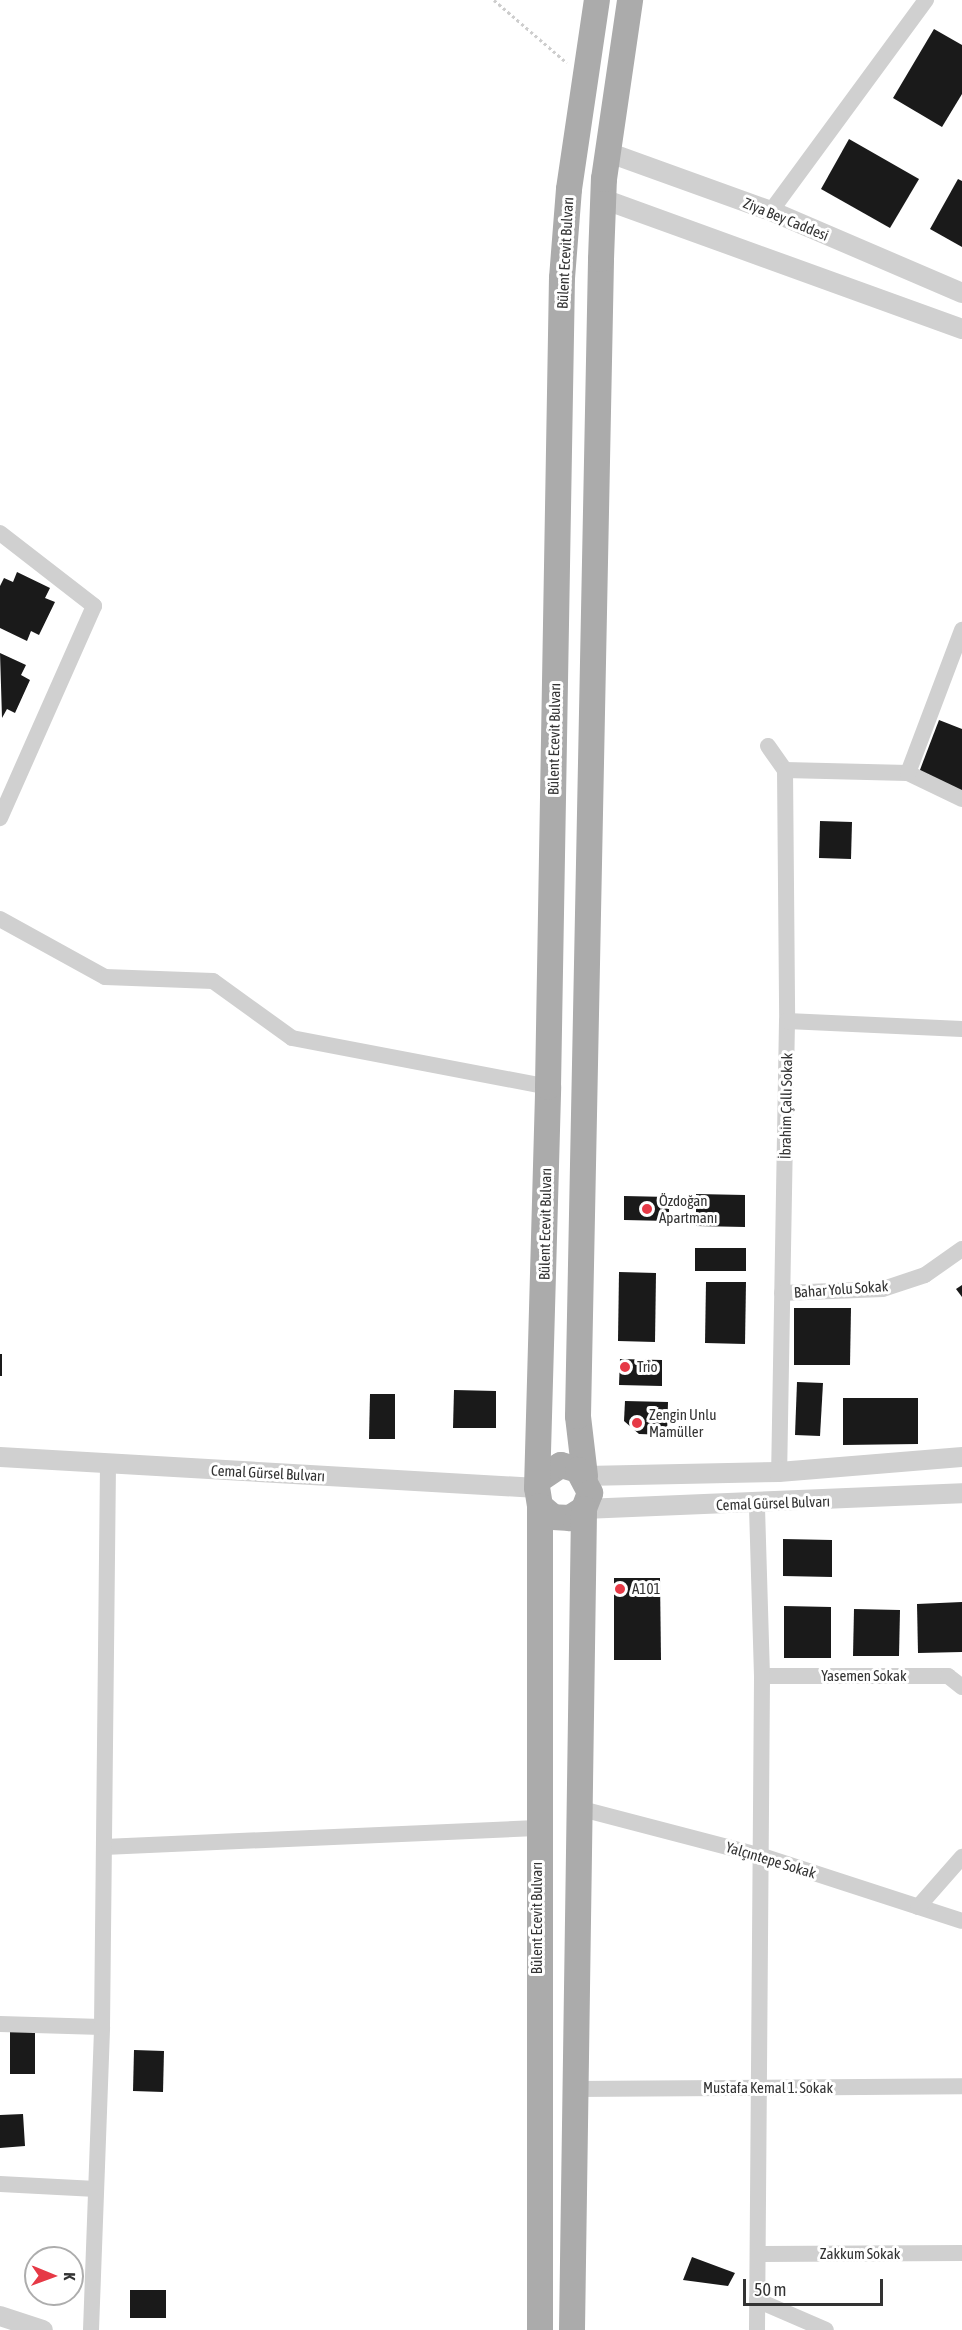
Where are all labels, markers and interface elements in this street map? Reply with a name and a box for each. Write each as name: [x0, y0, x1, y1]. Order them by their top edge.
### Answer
street label: Ziya Bey Caddesi: [741, 194, 831, 244]
street label: Bülent Ecevit Bulvarı: [553, 196, 577, 310]
street label: Bülent Ecevit Bulvarı: [544, 683, 564, 795]
street label: İbrahim Çallı Sokak: [776, 1053, 796, 1159]
street label: Bülent Ecevit Bulvarı: [535, 1168, 555, 1280]
place label: Özdoğan Apartmanı: [659, 1191, 718, 1226]
marker: Özdoğan Apartmanı: [640, 1202, 654, 1216]
street label: Bahar Yolu Sokak: [793, 1277, 889, 1301]
place label: Trio: [637, 1358, 658, 1376]
marker: Trio: [618, 1360, 632, 1374]
place label: Zengin Unlu Mamüller: [649, 1405, 716, 1440]
marker: Zengin Unlu Mamüller: [630, 1416, 644, 1430]
street label: Cemal Gürsel Bulvarı: [211, 1461, 325, 1485]
street label: Cemal Gürsel Bulvarı: [716, 1492, 830, 1514]
place label: A101: [632, 1580, 660, 1598]
marker: A101: [613, 1582, 627, 1596]
street label: Yasemen Sokak: [821, 1667, 907, 1685]
street label: Yalçıntepe Sokak: [724, 1838, 818, 1882]
street label: Bülent Ecevit Bulvarı: [528, 1862, 546, 1974]
street label: Mustafa Kemal 1. Sokak: [703, 2079, 833, 2097]
street label: Zakkum Sokak: [820, 2245, 900, 2263]
north arrow: [24, 2246, 84, 2306]
scale bar: [746, 2267, 886, 2305]
text: K: [61, 2272, 79, 2280]
text: 50 m: [754, 2279, 786, 2300]

